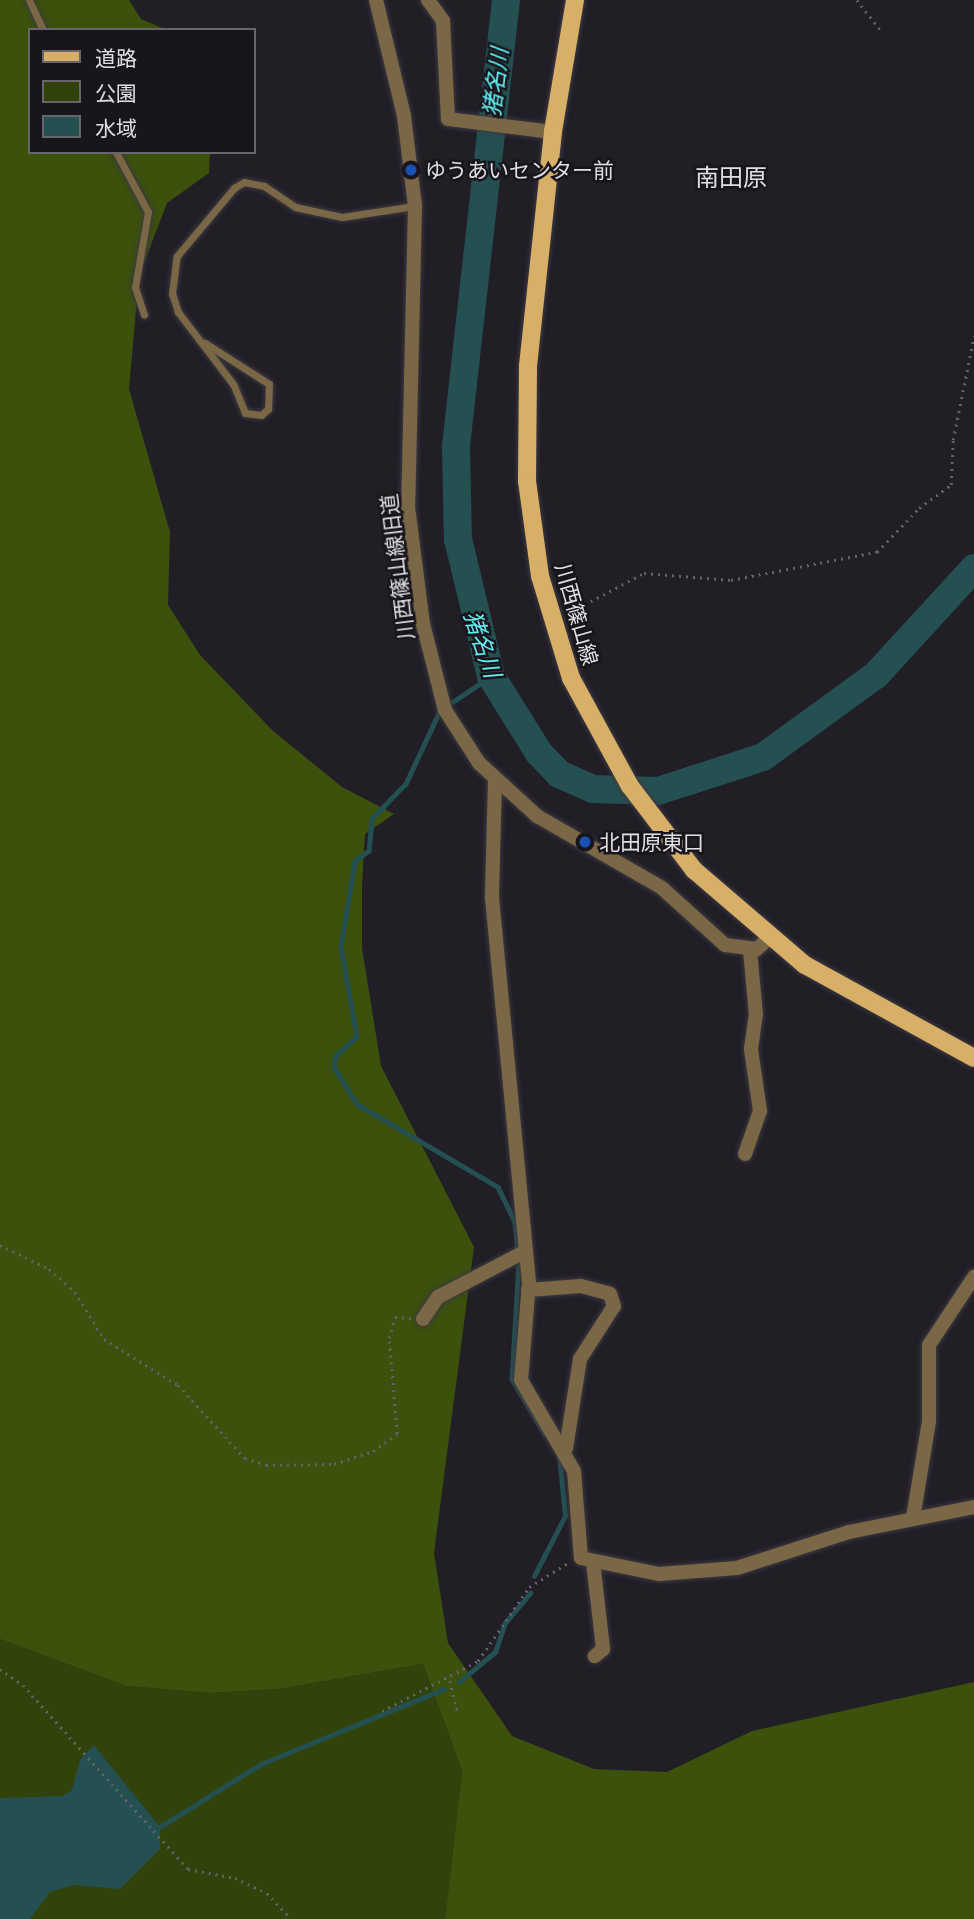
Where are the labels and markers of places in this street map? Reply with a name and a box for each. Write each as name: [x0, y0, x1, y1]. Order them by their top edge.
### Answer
place label: ゆうあいセンター前: [425, 157, 614, 183]
marker: ゆうあいセンター前: [403, 162, 419, 178]
place label: 北田原東口: [599, 829, 704, 855]
marker: 北田原東口: [577, 834, 593, 850]

